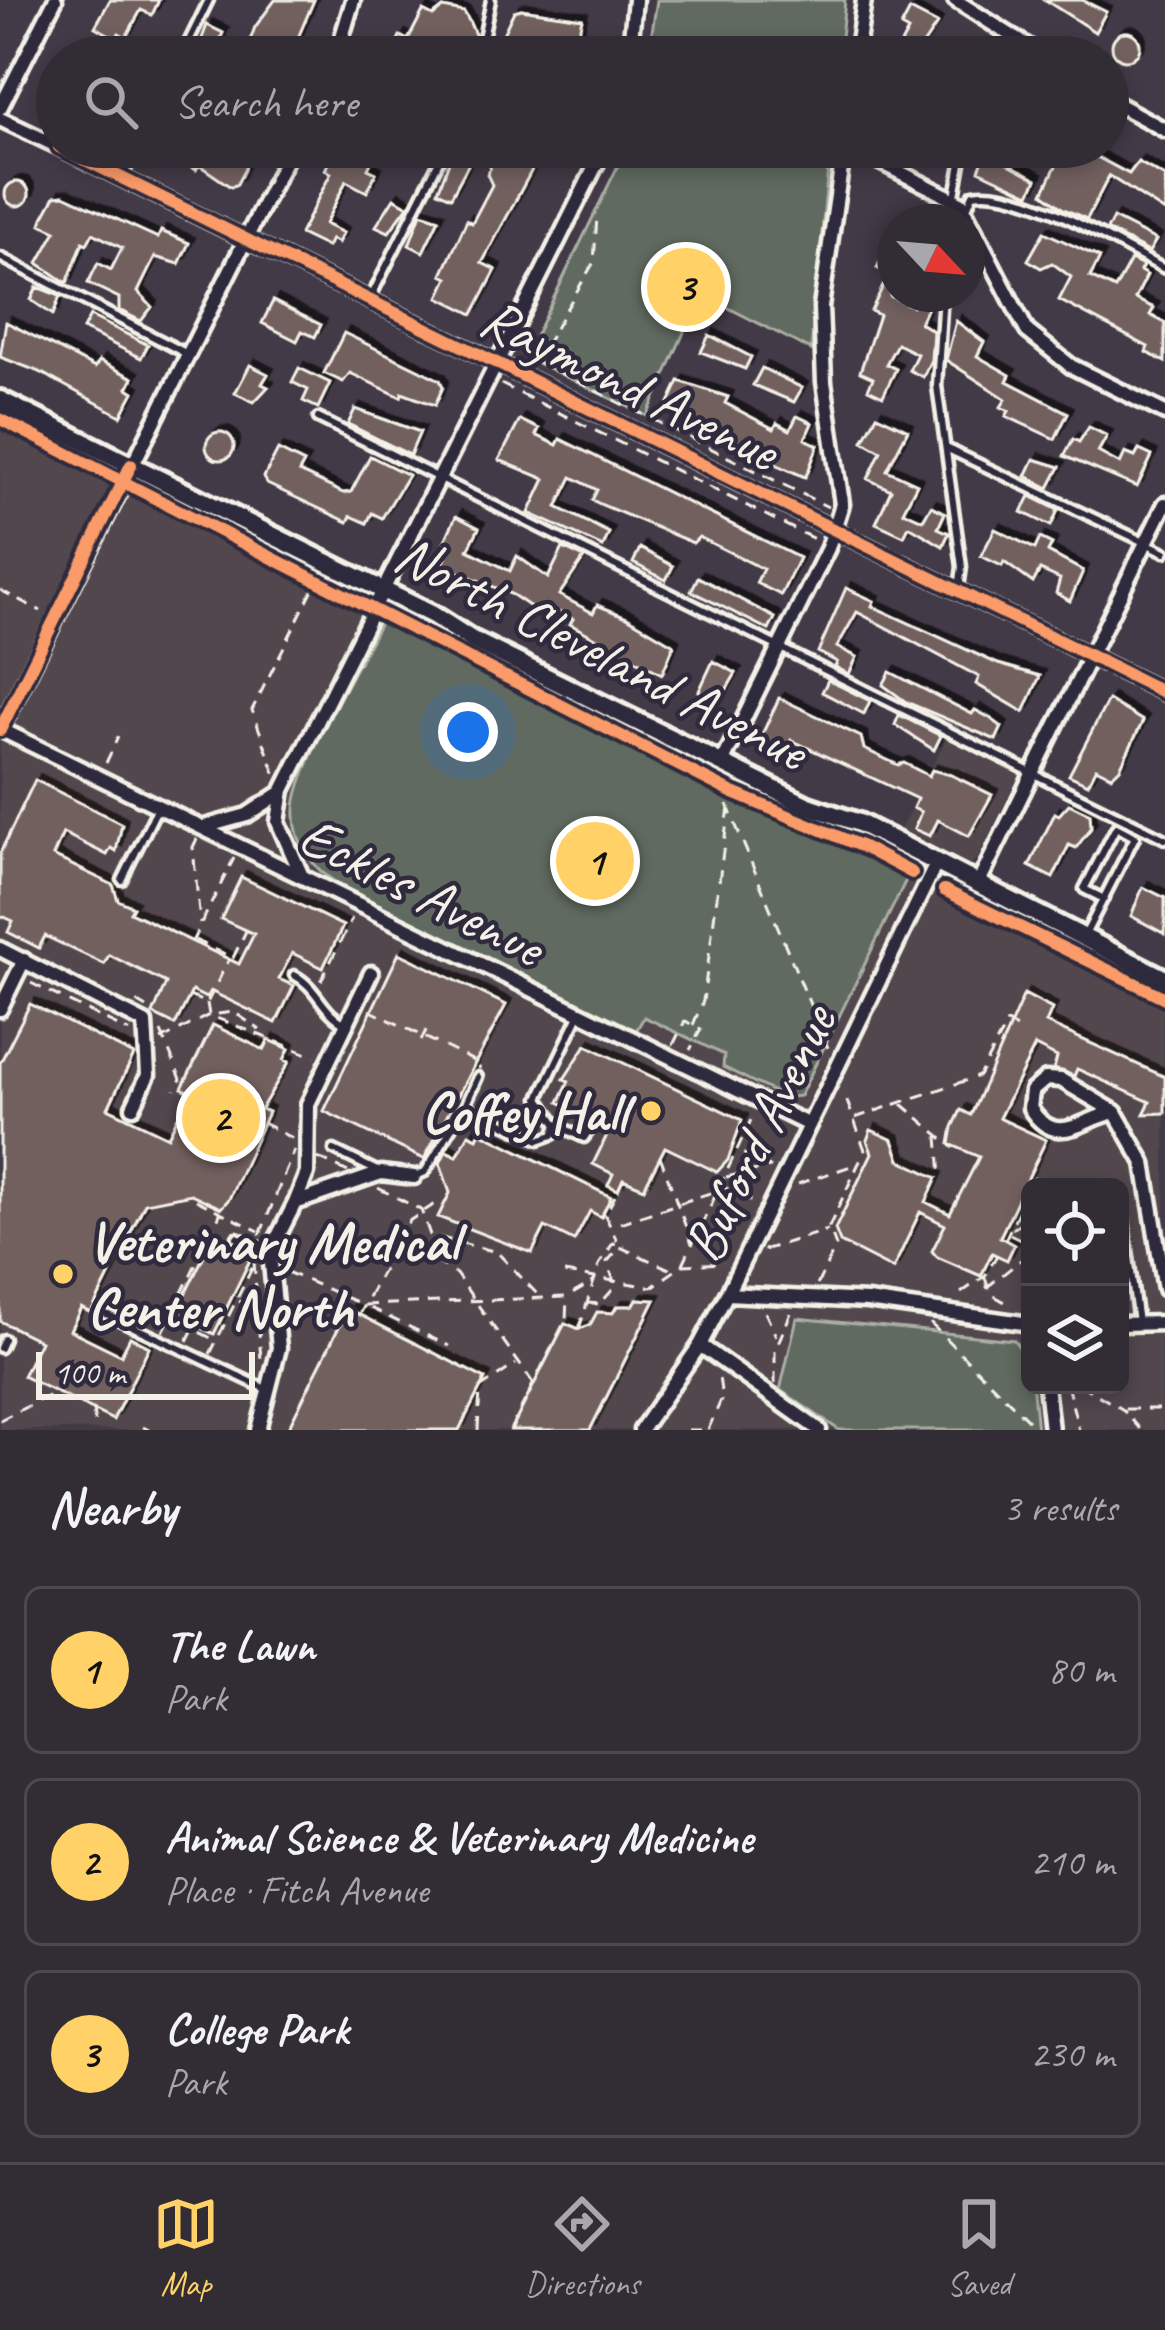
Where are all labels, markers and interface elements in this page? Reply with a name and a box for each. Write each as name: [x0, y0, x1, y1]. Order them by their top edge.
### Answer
search box: [36, 36, 1129, 168]
icon: search: [78, 69, 144, 135]
text: Search here: [174, 74, 357, 131]
north arrow: [877, 204, 985, 312]
pin: 3: [647, 242, 725, 332]
street label: Raymond Avenue: [469, 281, 793, 488]
street label: North Cleveland Avenue: [384, 517, 823, 788]
your location: [438, 702, 498, 762]
street label: Eckles Avenue: [288, 799, 559, 984]
pin: 1: [556, 816, 634, 906]
street label: Buford Avenue: [666, 991, 853, 1273]
pin: 2: [182, 1073, 260, 1163]
place label: Coffey Hall: [422, 1076, 637, 1148]
marker: Coffey Hall: [638, 1098, 664, 1124]
map controls: [1021, 1178, 1129, 1394]
button: locate: [1021, 1178, 1129, 1286]
place label: Veterinary Medical Center North: [87, 1206, 468, 1344]
marker: Veterinary Medical Center North: [50, 1261, 76, 1287]
button: layers: [1021, 1286, 1129, 1394]
scale bar: [36, 1346, 255, 1399]
text: 100 m: [54, 1352, 125, 1394]
text: Nearby: [48, 1476, 176, 1540]
text: 3 results: [1003, 1484, 1117, 1533]
text: The Lawn: [165, 1617, 315, 1674]
text: 1: [81, 1646, 99, 1695]
text: 80 m: [1048, 1646, 1114, 1695]
text: Park: [165, 1674, 227, 1723]
text: Animal Science & Veterinary Medicine: [165, 1809, 753, 1866]
text: 2: [81, 1838, 99, 1887]
text: 210 m: [1030, 1838, 1114, 1887]
text: Place · Fitch Avenue: [165, 1866, 428, 1915]
text: College Park: [165, 2001, 348, 2058]
text: 3: [81, 2030, 99, 2079]
text: 230 m: [1030, 2030, 1114, 2079]
text: Park: [165, 2058, 227, 2107]
tab: Map: [153, 2191, 219, 2305]
tab: Directions: [525, 2191, 640, 2305]
tab: Saved: [946, 2191, 1012, 2305]

